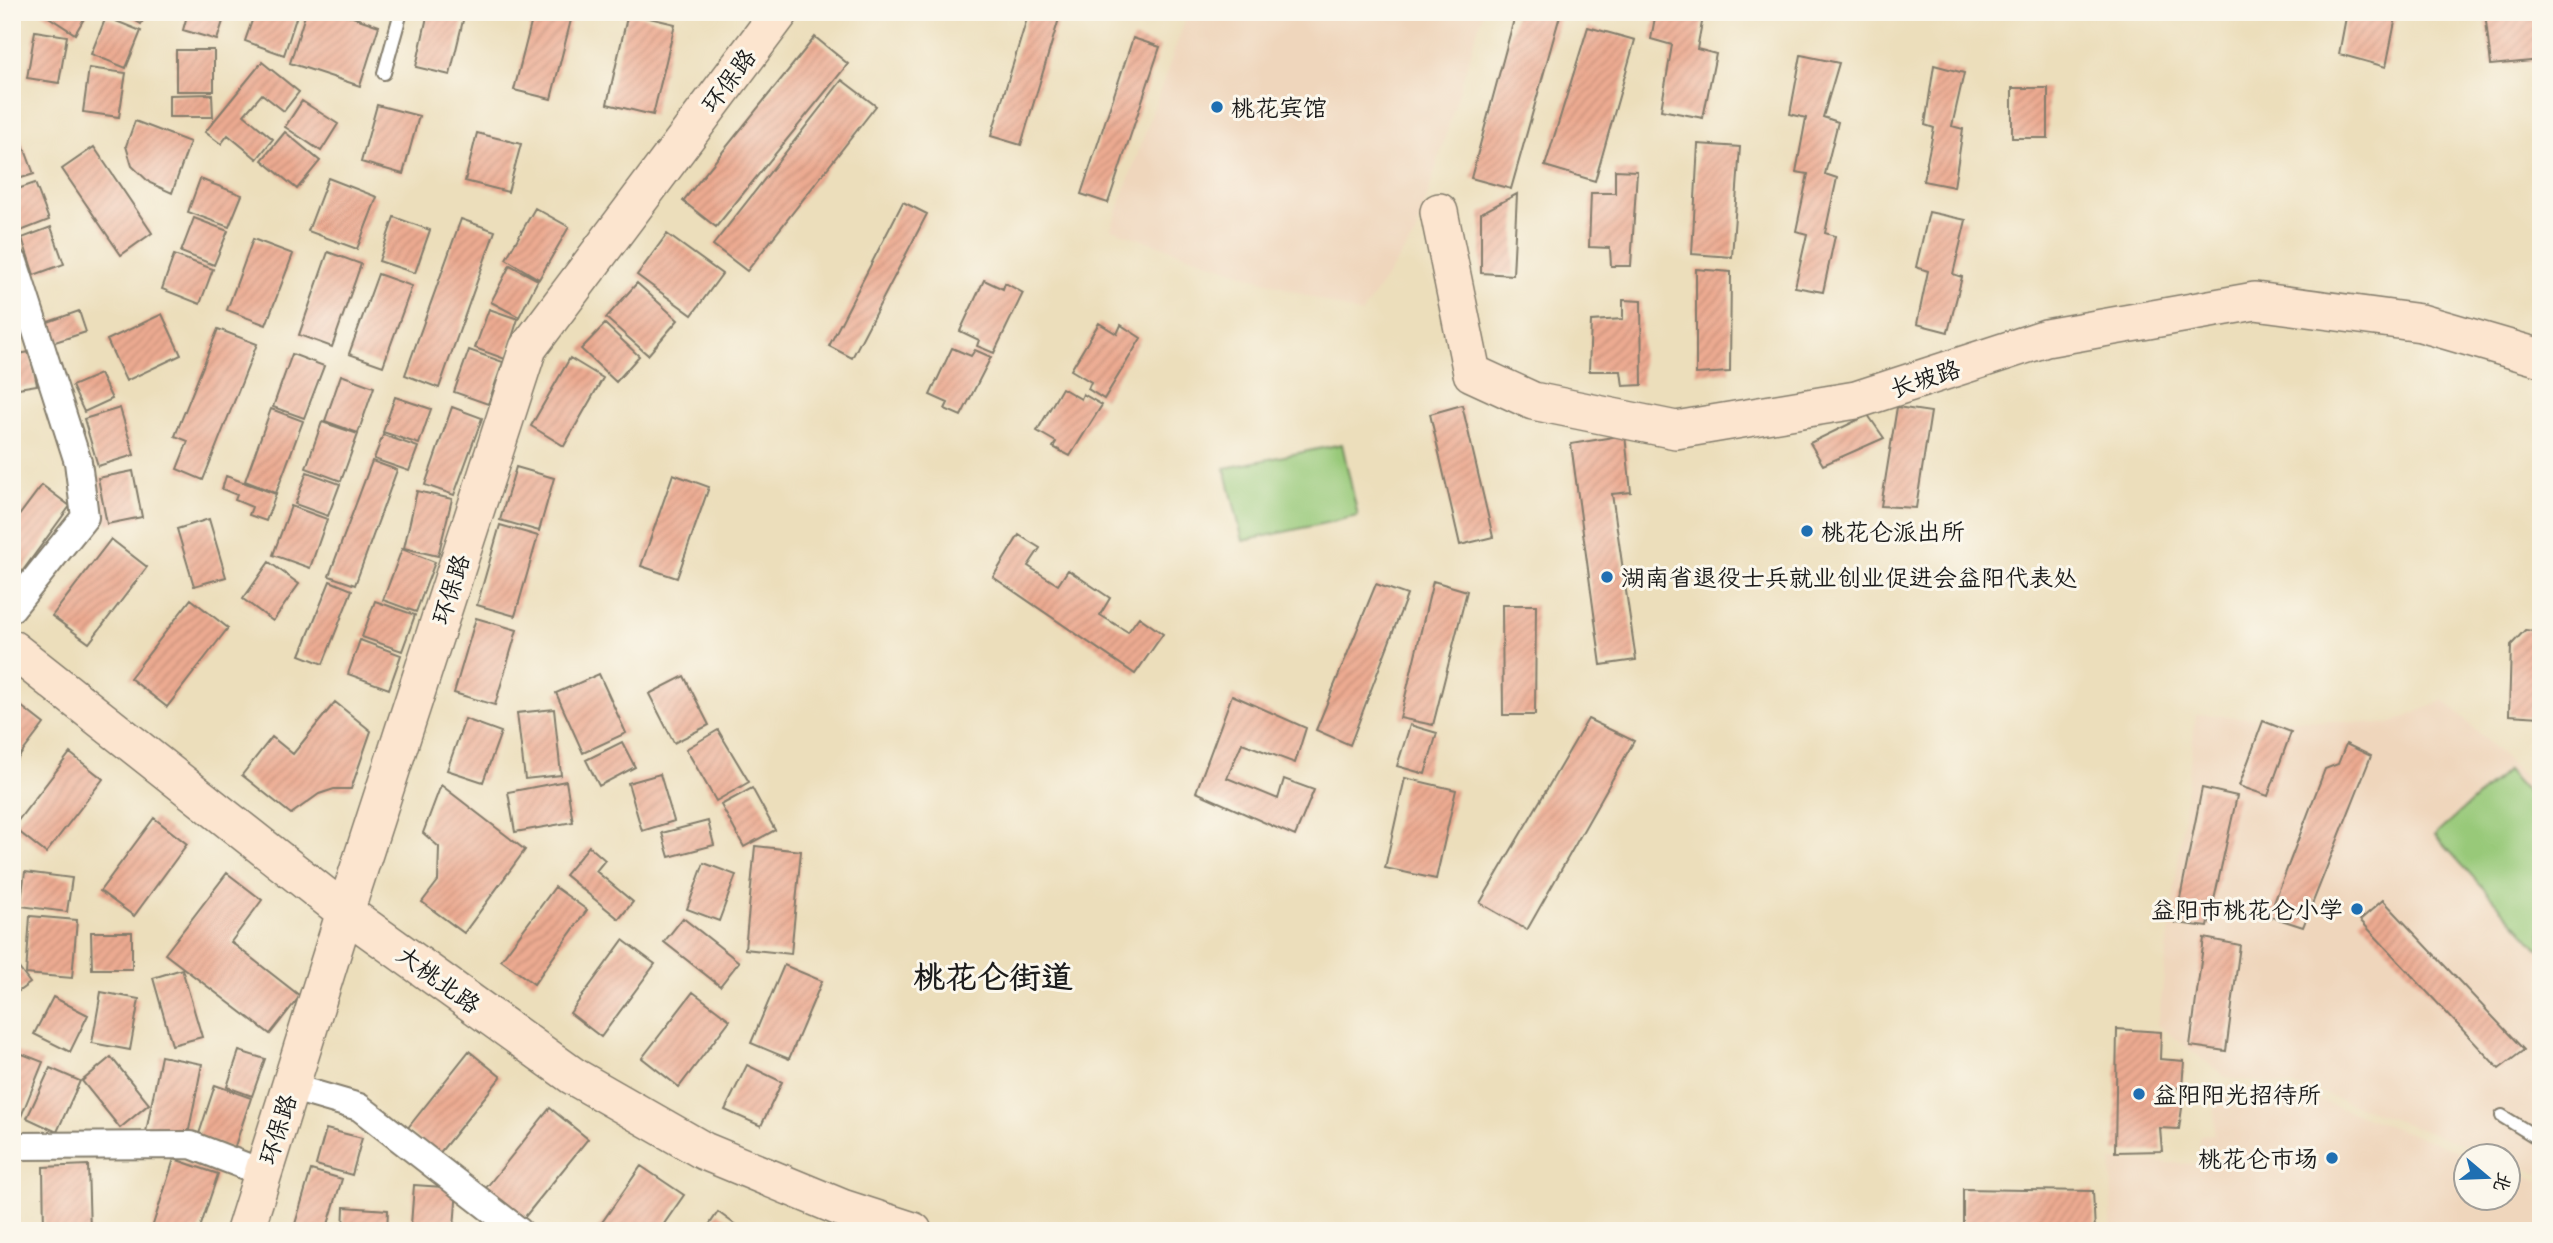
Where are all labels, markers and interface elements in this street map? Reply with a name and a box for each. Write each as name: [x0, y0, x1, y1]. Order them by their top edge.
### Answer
street label: 环保路: [694, 42, 762, 118]
place label: 桃花宾馆: [1231, 91, 1327, 123]
marker: 桃花宾馆: [1209, 99, 1225, 115]
street label: 长坡路: [1886, 352, 1964, 404]
place label: 桃花仑派出所: [1821, 515, 1965, 547]
marker: 桃花仑派出所: [1799, 523, 1815, 539]
street label: 环保路: [424, 550, 476, 628]
place label: 湖南省退役士兵就业创业促进会益阳代表处: [1621, 561, 2077, 593]
marker: 湖南省退役士兵就业创业促进会益阳代表处: [1599, 569, 1615, 585]
place label: 益阳市桃花仑小学: [2151, 893, 2343, 925]
marker: 益阳市桃花仑小学: [2349, 901, 2365, 917]
street label: 大桃北路: [391, 938, 487, 1020]
district label: 桃花仑街道: [913, 955, 1073, 998]
place label: 益阳阳光招待所: [2153, 1078, 2321, 1110]
marker: 益阳阳光招待所: [2131, 1086, 2147, 1102]
street label: 环保路: [251, 1090, 303, 1168]
place label: 桃花仑市场: [2198, 1142, 2318, 1174]
north arrow: [2452, 1142, 2522, 1212]
marker: 桃花仑市场: [2324, 1150, 2340, 1166]
text: 北: [2488, 1169, 2518, 1196]

